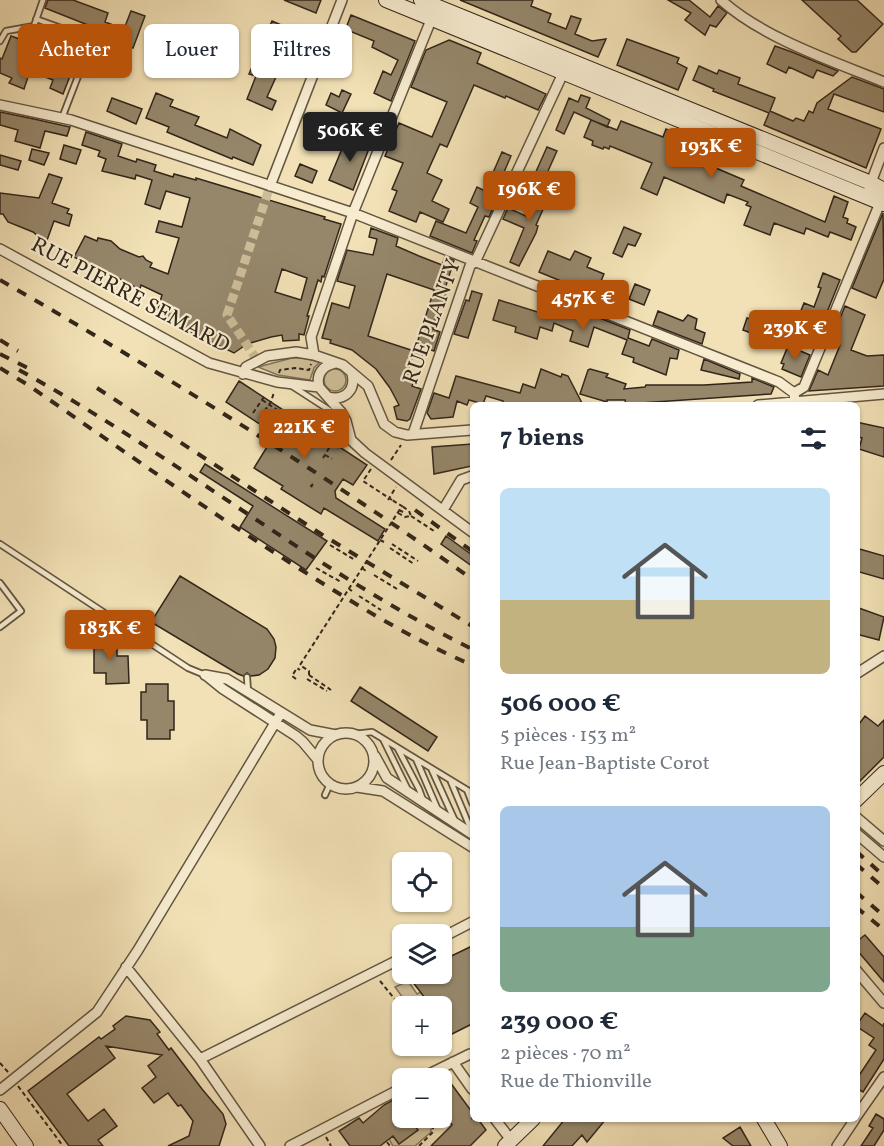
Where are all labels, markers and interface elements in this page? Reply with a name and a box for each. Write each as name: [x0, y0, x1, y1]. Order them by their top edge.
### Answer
chip: Acheter: [18, 24, 132, 78]
chip: Louer: [144, 24, 239, 78]
chip: Filtres: [251, 24, 352, 78]
pin: 506K €: [301, 112, 399, 163]
text: 506K €: [317, 117, 383, 145]
pin: 193K €: [662, 128, 760, 179]
text: 193K €: [680, 133, 742, 161]
pin: 196K €: [480, 171, 578, 222]
text: 196K €: [497, 176, 561, 204]
street label: RUE PIERRE SEMARD: [25, 230, 235, 362]
street label: RUE PLANTY: [396, 255, 470, 389]
pin: 457K €: [534, 280, 632, 331]
text: 457K €: [551, 285, 615, 313]
pin: 239K €: [746, 310, 844, 361]
text: 239K €: [763, 315, 827, 343]
pin: 221K €: [255, 409, 353, 460]
text: 221K €: [273, 414, 335, 442]
text: 7 biens: [500, 420, 584, 456]
icon: filters: [797, 422, 830, 455]
icon: home: [611, 527, 719, 635]
pin: 183K €: [61, 610, 159, 661]
text: 183K €: [79, 615, 141, 643]
text: 506 000 €: [500, 686, 621, 722]
text: 5 pièces · 153 m²: [500, 722, 636, 750]
text: Rue Jean-Baptiste Corot: [500, 750, 710, 778]
icon: home: [611, 845, 719, 953]
map controls: [392, 852, 452, 1128]
button: locate: [392, 852, 452, 912]
button: layers: [392, 924, 452, 984]
button: +: [392, 996, 452, 1056]
text: 239 000 €: [500, 1004, 618, 1040]
text: 2 pièces · 70 m²: [500, 1040, 631, 1068]
button: −: [392, 1068, 452, 1128]
text: Rue de Thionville: [500, 1068, 652, 1096]

